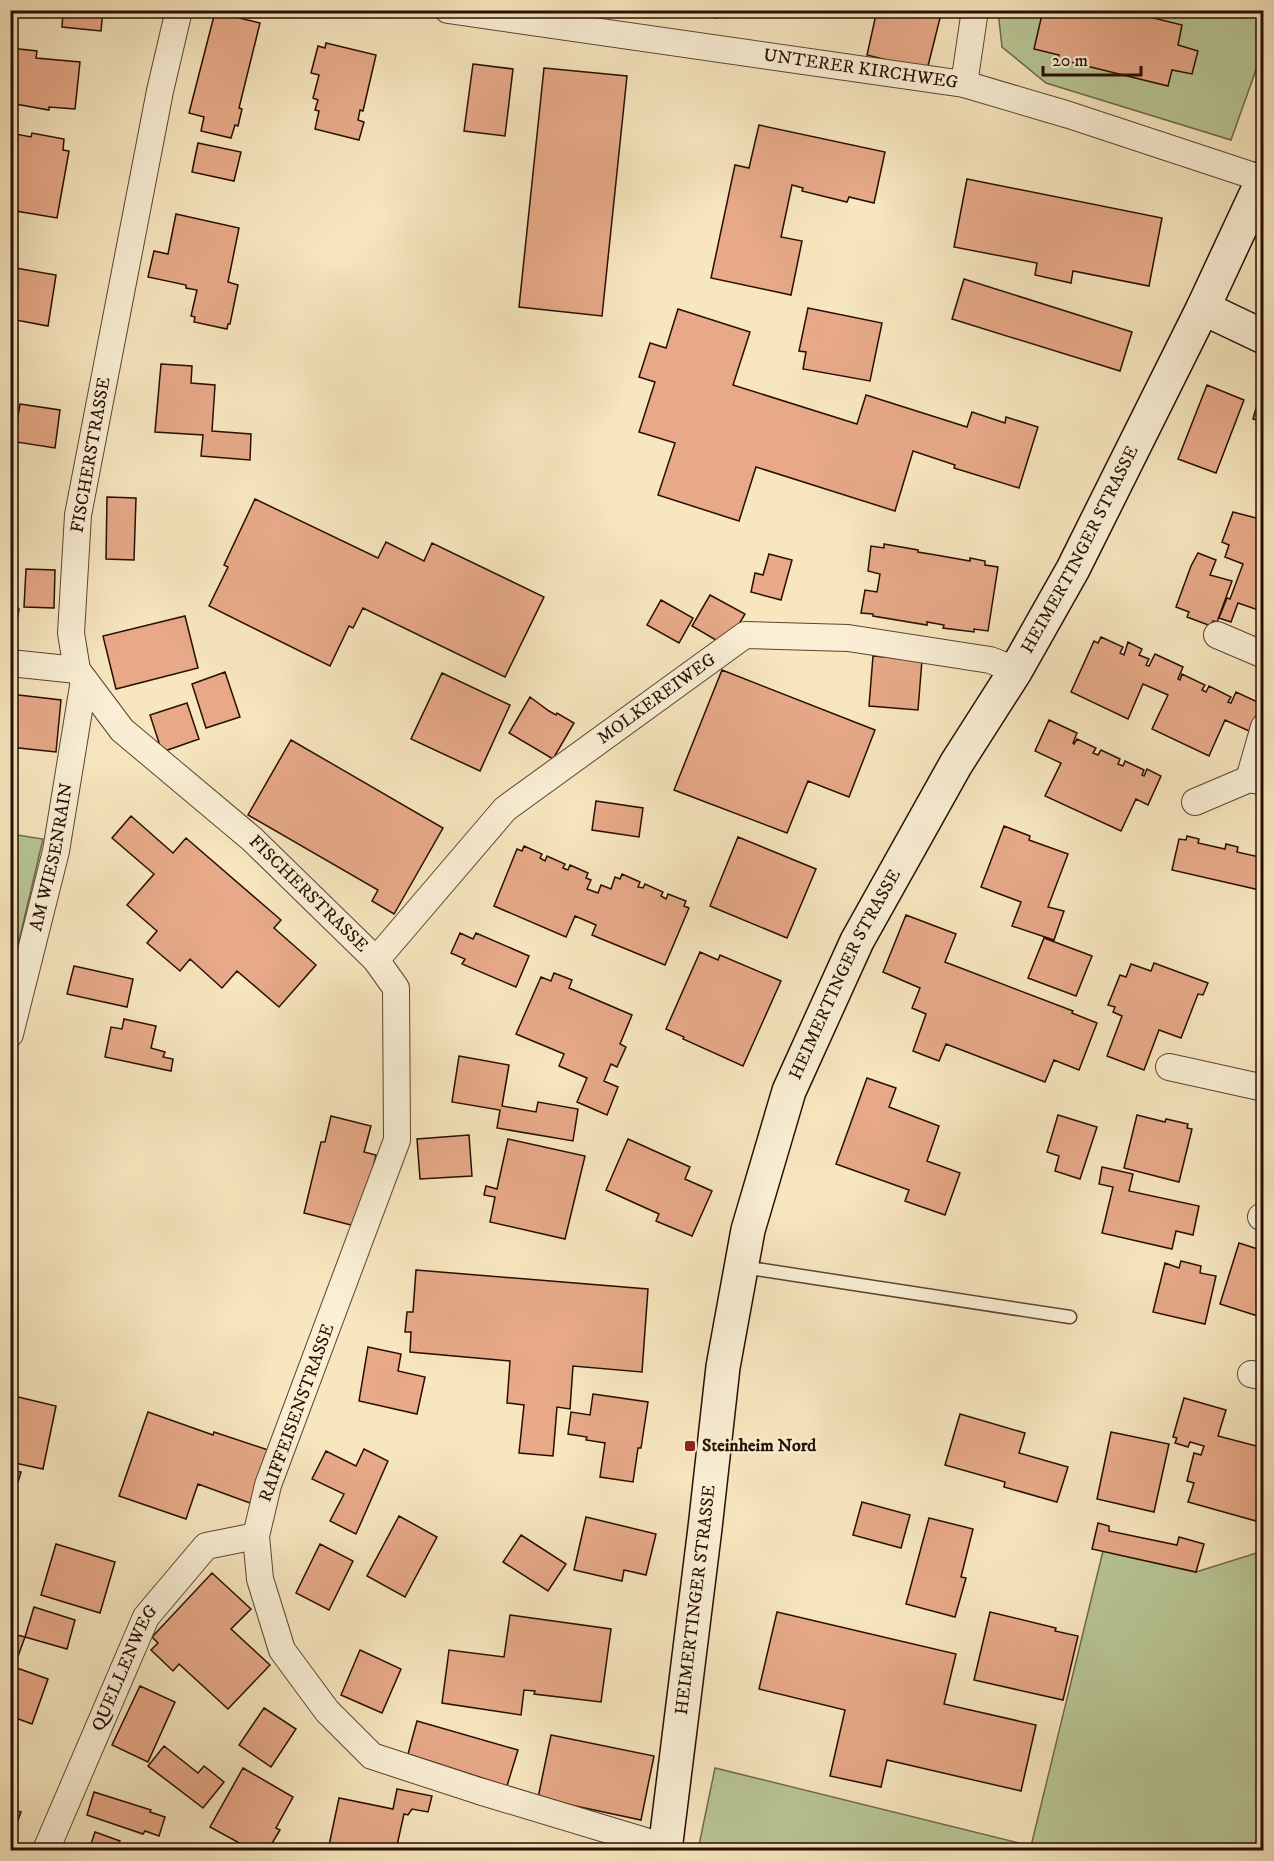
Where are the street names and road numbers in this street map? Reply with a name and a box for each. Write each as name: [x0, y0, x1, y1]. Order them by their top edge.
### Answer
street label: UNTERER KIRCHWEG: [762, 44, 960, 94]
street label: FISCHERSTRASSE: [66, 375, 116, 535]
street label: HEIMERTINGER STRASSE: [1017, 442, 1144, 658]
street label: MOLKEREIWEG: [593, 648, 721, 749]
street label: AM WIESENRAIN: [25, 781, 78, 933]
street label: FISCHERSTRASSE: [244, 831, 373, 957]
street label: HEIMERTINGER STRASSE: [785, 865, 906, 1083]
street label: RAIFFEISENSTRASSE: [255, 1321, 340, 1505]
street label: HEIMERTINGER STRASSE: [671, 1484, 721, 1716]
street label: QUELLENWEG: [87, 1600, 162, 1735]

